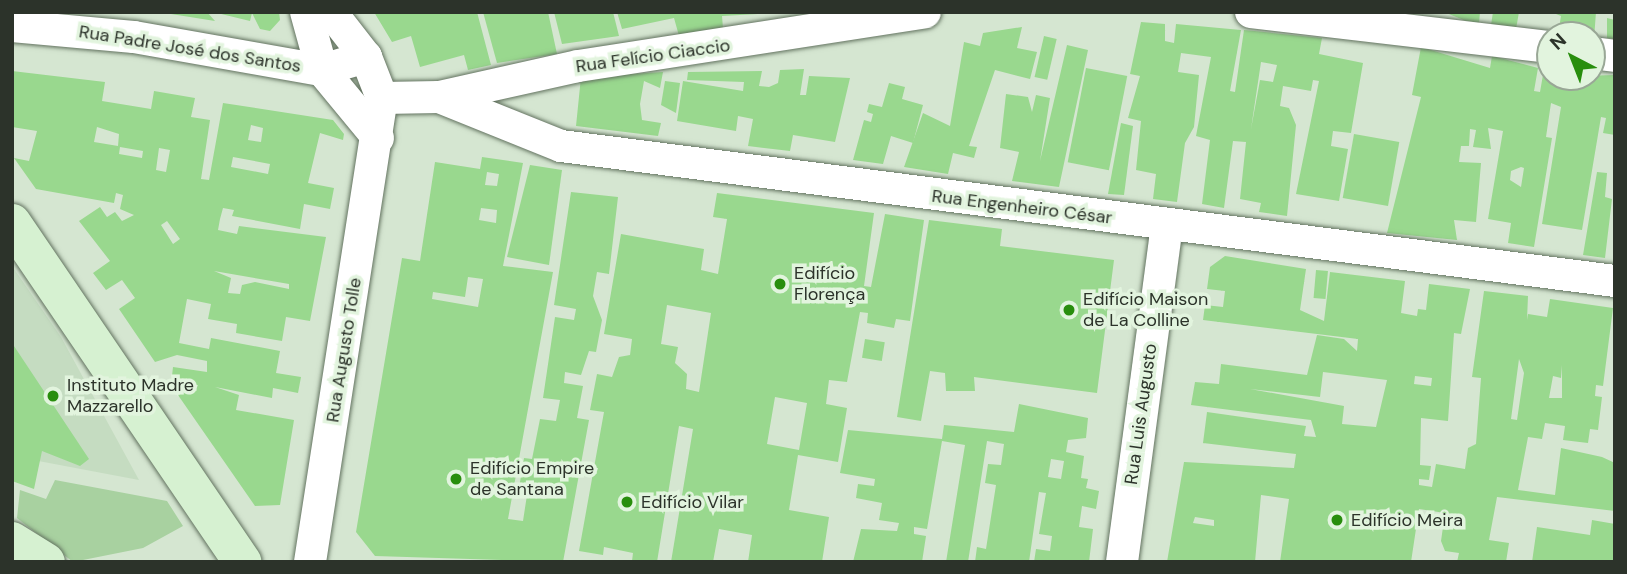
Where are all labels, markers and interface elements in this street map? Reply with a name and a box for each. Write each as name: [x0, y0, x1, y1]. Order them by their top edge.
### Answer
street label: Rua Padre José dos Santos: [77, 21, 303, 77]
north arrow: [1536, 21, 1606, 91]
text: N: [1544, 28, 1571, 55]
street label: Rua Felício Ciaccio: [574, 34, 732, 78]
street label: Rua Engenheiro César: [931, 185, 1113, 229]
place label: Edifício Florença: [794, 263, 865, 306]
street label: Rua Augusto Tolle: [322, 276, 366, 424]
marker: Edifício Florença: [772, 276, 788, 292]
place label: Edifício Maison de La Colline: [1083, 289, 1208, 332]
marker: Edifício Maison de La Colline: [1061, 302, 1077, 318]
street label: Rua Luis Augusto: [1120, 342, 1162, 486]
place label: Instituto Madre Mazzarello: [67, 375, 194, 418]
marker: Instituto Madre Mazzarello: [45, 388, 61, 404]
place label: Edifício Empire de Santana: [470, 458, 594, 500]
marker: Edifício Empire de Santana: [448, 471, 464, 487]
place label: Edifício Vilar: [641, 491, 744, 513]
marker: Edifício Vilar: [619, 494, 635, 510]
place label: Edifício Meira: [1351, 509, 1463, 531]
marker: Edifício Meira: [1329, 512, 1345, 528]

